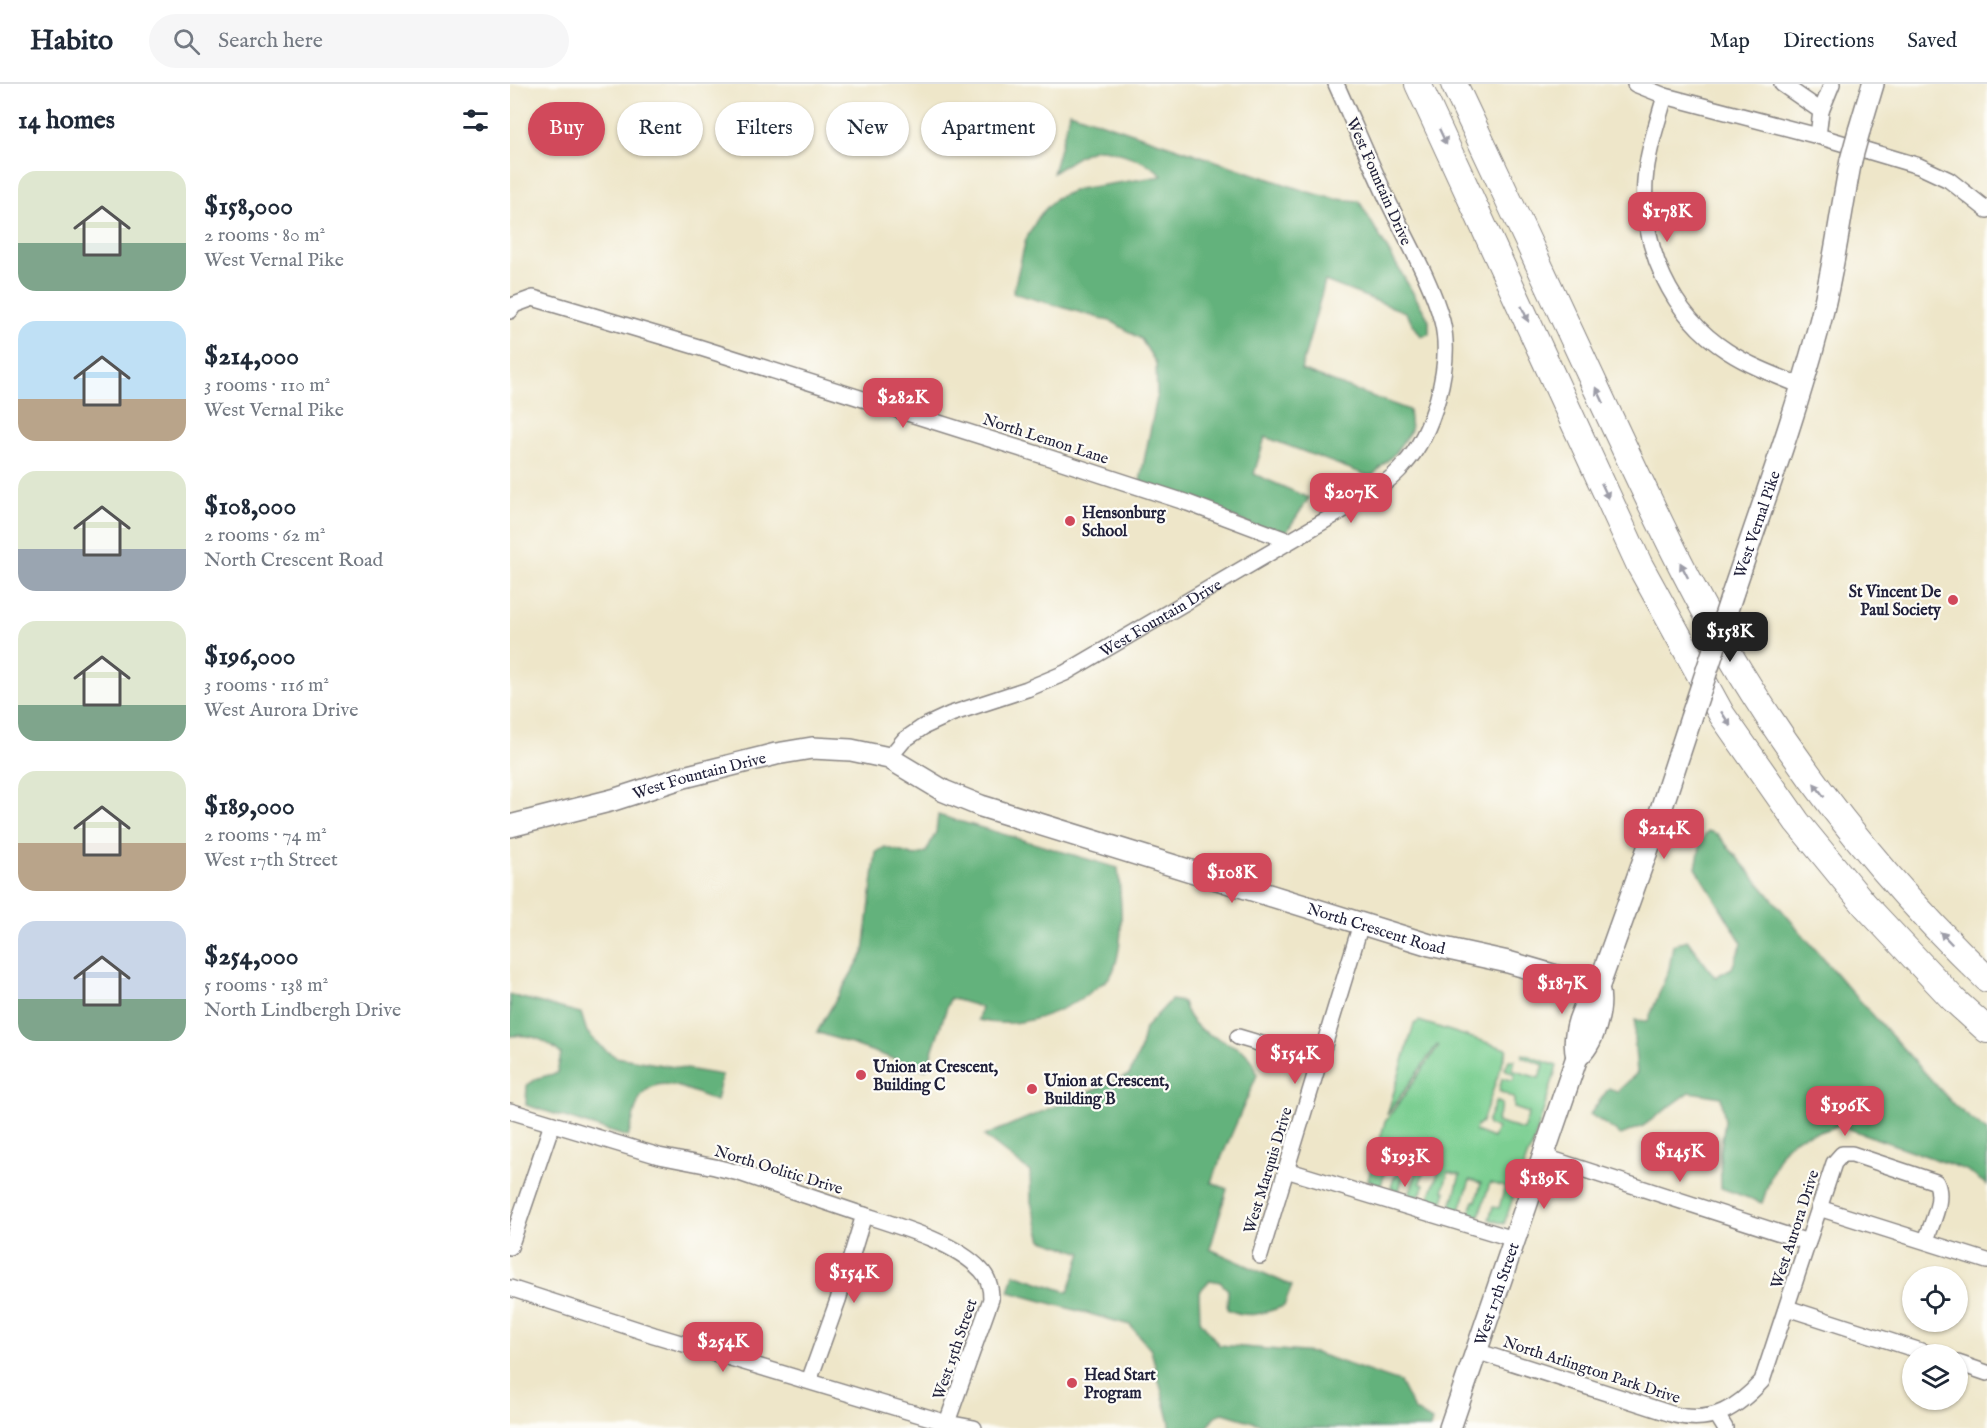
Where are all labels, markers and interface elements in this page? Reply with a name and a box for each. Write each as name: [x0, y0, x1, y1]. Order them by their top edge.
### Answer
search box: [149, 14, 569, 68]
text: Habito: [30, 24, 113, 59]
icon: search: [170, 25, 203, 58]
text: Search here: [218, 27, 323, 55]
text: Map: [1710, 28, 1750, 55]
text: Directions: [1783, 28, 1874, 55]
text: Saved: [1907, 28, 1957, 55]
chip: Buy: [528, 102, 605, 156]
chip: Rent: [617, 102, 703, 156]
chip: Filters: [715, 102, 814, 156]
chip: New: [826, 102, 909, 156]
chip: Apartment: [921, 102, 1056, 156]
text: 14 homes: [18, 104, 115, 137]
icon: filters: [459, 104, 492, 137]
street label: West Fountain Drive: [1341, 115, 1415, 249]
one-way arrow: [1438, 128, 1448, 146]
text: $158,000: [204, 190, 293, 223]
pin: $178K: [1625, 192, 1709, 243]
icon: home: [66, 195, 138, 267]
text: $178K: [1642, 199, 1692, 224]
text: 2 rooms · 80 m²: [204, 223, 325, 248]
text: West Vernal Pike: [204, 248, 344, 273]
one-way arrow: [1520, 305, 1530, 323]
text: $214,000: [204, 340, 299, 373]
icon: home: [66, 345, 138, 417]
text: 3 rooms · 110 m²: [204, 373, 330, 398]
pin: $282K: [861, 378, 945, 429]
text: $282K: [877, 385, 929, 410]
one-way arrow: [1595, 386, 1604, 403]
text: West Vernal Pike: [204, 398, 344, 423]
street label: North Lemon Lane: [980, 410, 1111, 470]
street label: West Vernal Pike: [1731, 469, 1786, 581]
pin: $207K: [1309, 473, 1393, 524]
text: $207K: [1324, 480, 1378, 505]
one-way arrow: [1601, 483, 1610, 500]
text: $108,000: [204, 490, 296, 523]
icon: home: [66, 495, 138, 567]
place label: Hensonburg School: [1082, 504, 1167, 542]
marker: Hensonburg School: [1063, 514, 1077, 528]
text: 2 rooms · 62 m²: [204, 523, 326, 548]
text: North Crescent Road: [204, 548, 383, 573]
one-way arrow: [1679, 562, 1689, 579]
street label: West Fountain Drive: [1097, 575, 1226, 662]
place label: St Vincent De Paul Society: [1849, 583, 1942, 621]
marker: St Vincent De Paul Society: [1946, 593, 1960, 607]
pin: $158K: [1688, 612, 1772, 663]
text: $158K: [1706, 619, 1754, 644]
text: $196,000: [204, 640, 296, 673]
icon: home: [66, 645, 138, 717]
text: 3 rooms · 116 m²: [204, 673, 329, 698]
text: West Aurora Drive: [204, 698, 358, 723]
one-way arrow: [1720, 711, 1731, 728]
street label: West Fountain Drive: [630, 749, 768, 805]
one-way arrow: [1813, 782, 1825, 798]
text: $189,000: [204, 790, 295, 823]
icon: home: [66, 795, 138, 867]
pin: $214K: [1622, 809, 1706, 860]
text: $214K: [1638, 816, 1690, 841]
text: 2 rooms · 74 m²: [204, 823, 327, 848]
text: West 17th Street: [204, 848, 338, 873]
pin: $108K: [1190, 853, 1274, 904]
text: $108K: [1207, 860, 1257, 885]
street label: North Crescent Road: [1304, 900, 1447, 960]
one-way arrow: [1939, 931, 1953, 945]
text: $254,000: [204, 940, 299, 973]
icon: home: [66, 945, 138, 1017]
pin: $187K: [1520, 964, 1604, 1015]
text: $187K: [1537, 971, 1587, 996]
text: 5 rooms · 138 m²: [204, 973, 328, 998]
text: North Lindbergh Drive: [204, 998, 401, 1023]
pin: $154K: [1253, 1034, 1337, 1085]
text: $154K: [1270, 1041, 1320, 1066]
place label: Union at Crescent, Building C: [872, 1058, 999, 1096]
marker: Union at Crescent, Building C: [854, 1068, 868, 1082]
place label: Union at Crescent, Building B: [1043, 1072, 1170, 1110]
marker: Union at Crescent, Building B: [1025, 1082, 1039, 1096]
pin: $196K: [1803, 1086, 1887, 1137]
text: $196K: [1820, 1093, 1870, 1118]
street label: West Marquis Drive: [1240, 1105, 1298, 1236]
pin: $145K: [1638, 1132, 1722, 1183]
pin: $193K: [1363, 1137, 1447, 1188]
text: $145K: [1655, 1139, 1705, 1164]
street label: North Oolitic Drive: [712, 1142, 845, 1200]
text: $193K: [1380, 1144, 1430, 1169]
pin: $189K: [1502, 1159, 1586, 1210]
text: $189K: [1519, 1166, 1569, 1191]
street label: West Aurora Drive: [1767, 1168, 1824, 1291]
street label: West 17th Street: [1471, 1240, 1525, 1348]
pin: $154K: [812, 1253, 896, 1304]
text: $154K: [829, 1260, 879, 1285]
map controls: [1902, 1266, 1968, 1410]
button: locate: [1902, 1266, 1968, 1332]
street label: West 15th Street: [929, 1296, 983, 1403]
pin: $254K: [681, 1322, 765, 1373]
text: $254K: [697, 1329, 749, 1354]
street label: North Arlington Park Drive: [1500, 1333, 1683, 1409]
button: layers: [1902, 1344, 1968, 1410]
place label: Head Start Program: [1084, 1366, 1156, 1404]
marker: Head Start Program: [1065, 1376, 1079, 1390]

